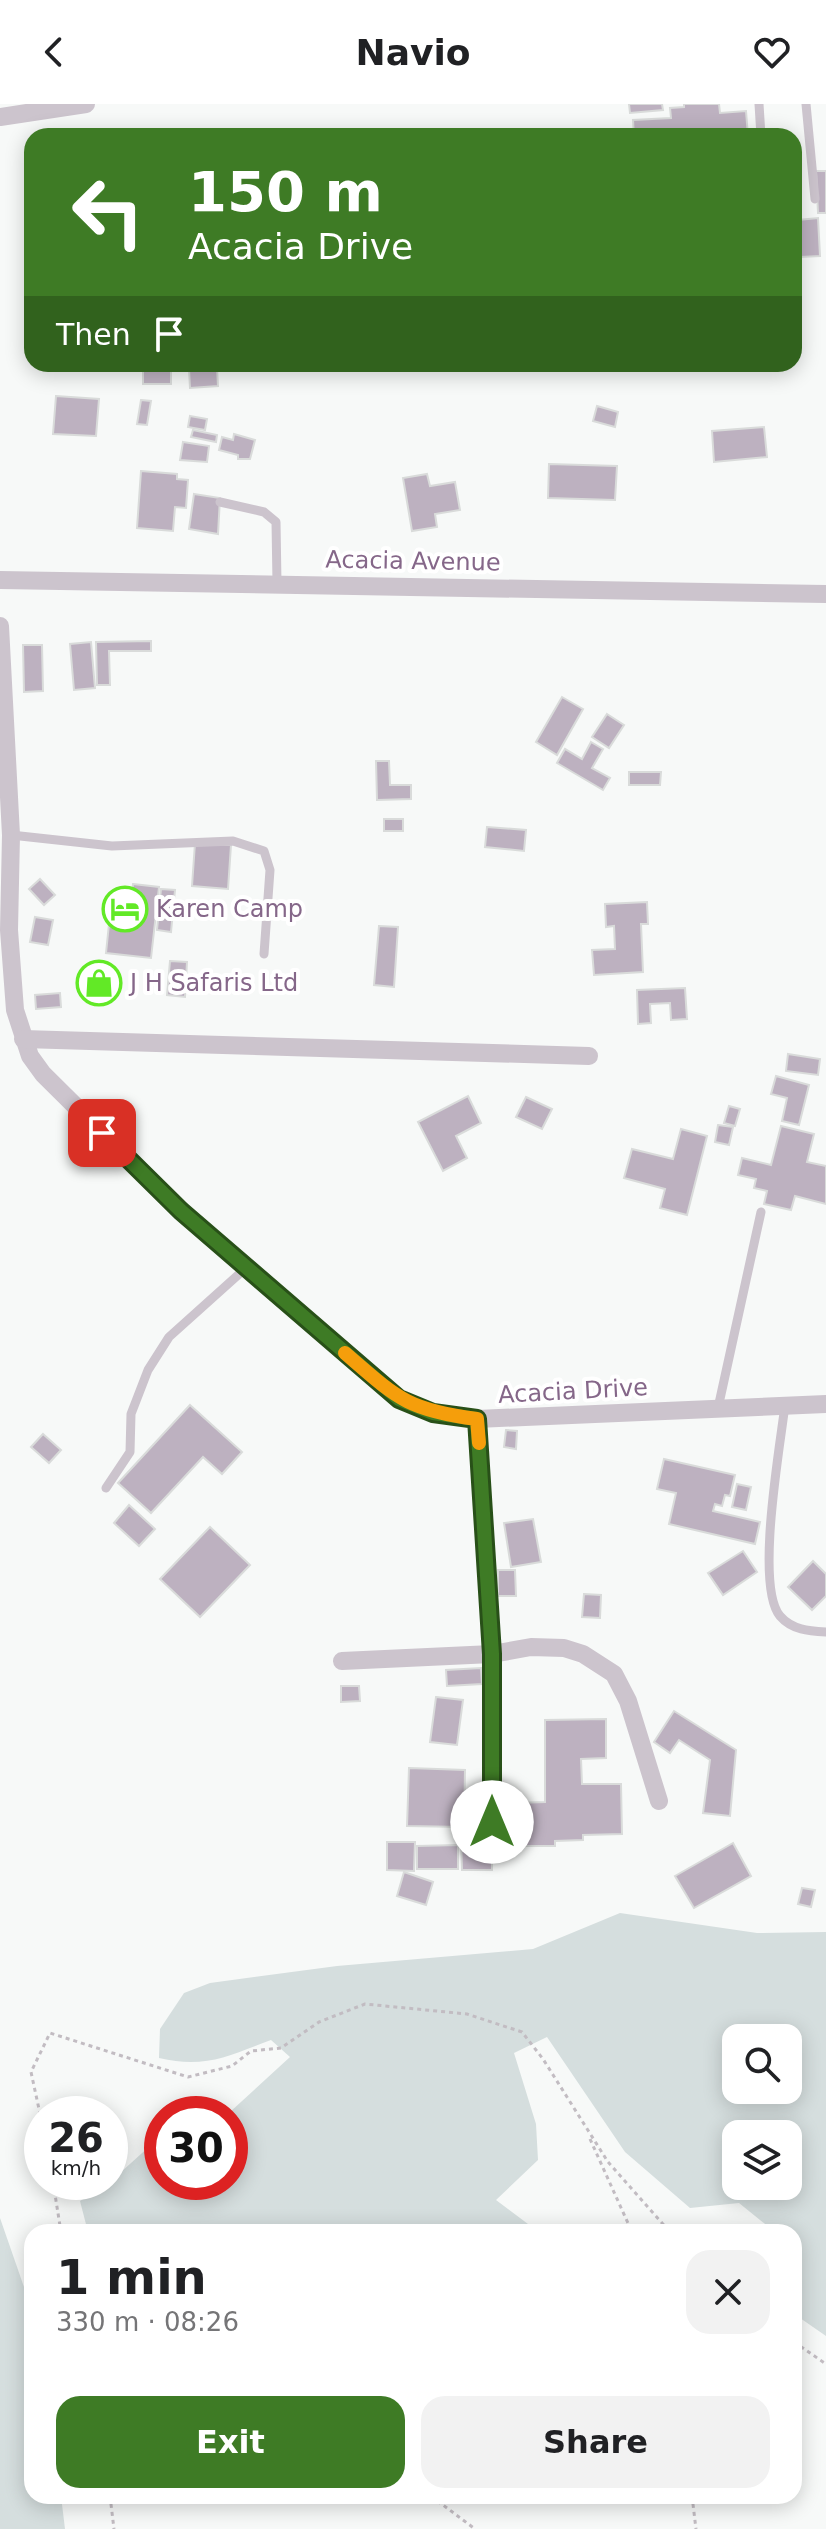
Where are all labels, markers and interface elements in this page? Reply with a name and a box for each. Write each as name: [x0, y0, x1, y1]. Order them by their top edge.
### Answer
icon: back: [32, 30, 76, 74]
icon: heart: [750, 30, 794, 74]
text: Navio: [356, 32, 470, 73]
text: 150 m: [188, 159, 383, 224]
icon: left: [56, 160, 160, 264]
text: Acacia Drive: [188, 226, 413, 267]
icon: arrive: [147, 312, 191, 356]
text: Then: [56, 317, 131, 352]
street label: Acacia Avenue: [325, 545, 501, 577]
hotel icon: Karen Camp: [101, 885, 149, 933]
place label: Karen Camp: [156, 895, 303, 923]
shop icon: J H Safaris Ltd: [75, 959, 123, 1007]
place label: J H Safaris Ltd: [128, 969, 298, 997]
pin: [68, 1099, 136, 1167]
icon: arrive: [80, 1111, 124, 1155]
street label: Acacia Drive: [497, 1373, 649, 1409]
position arrow: [450, 1780, 534, 1864]
map controls: [722, 2024, 802, 2200]
button: search: [722, 2024, 802, 2104]
speed limit sign: 30: [144, 2096, 248, 2200]
text: 26: [48, 2115, 104, 2161]
button: layers: [722, 2120, 802, 2200]
text: km/h: [51, 2156, 101, 2180]
text: 1 min: [56, 2249, 207, 2305]
button: close: [686, 2250, 770, 2334]
text: 330 m · 08:26: [56, 2307, 239, 2337]
button: Exit: [56, 2396, 405, 2488]
button: Share: [421, 2396, 770, 2488]

